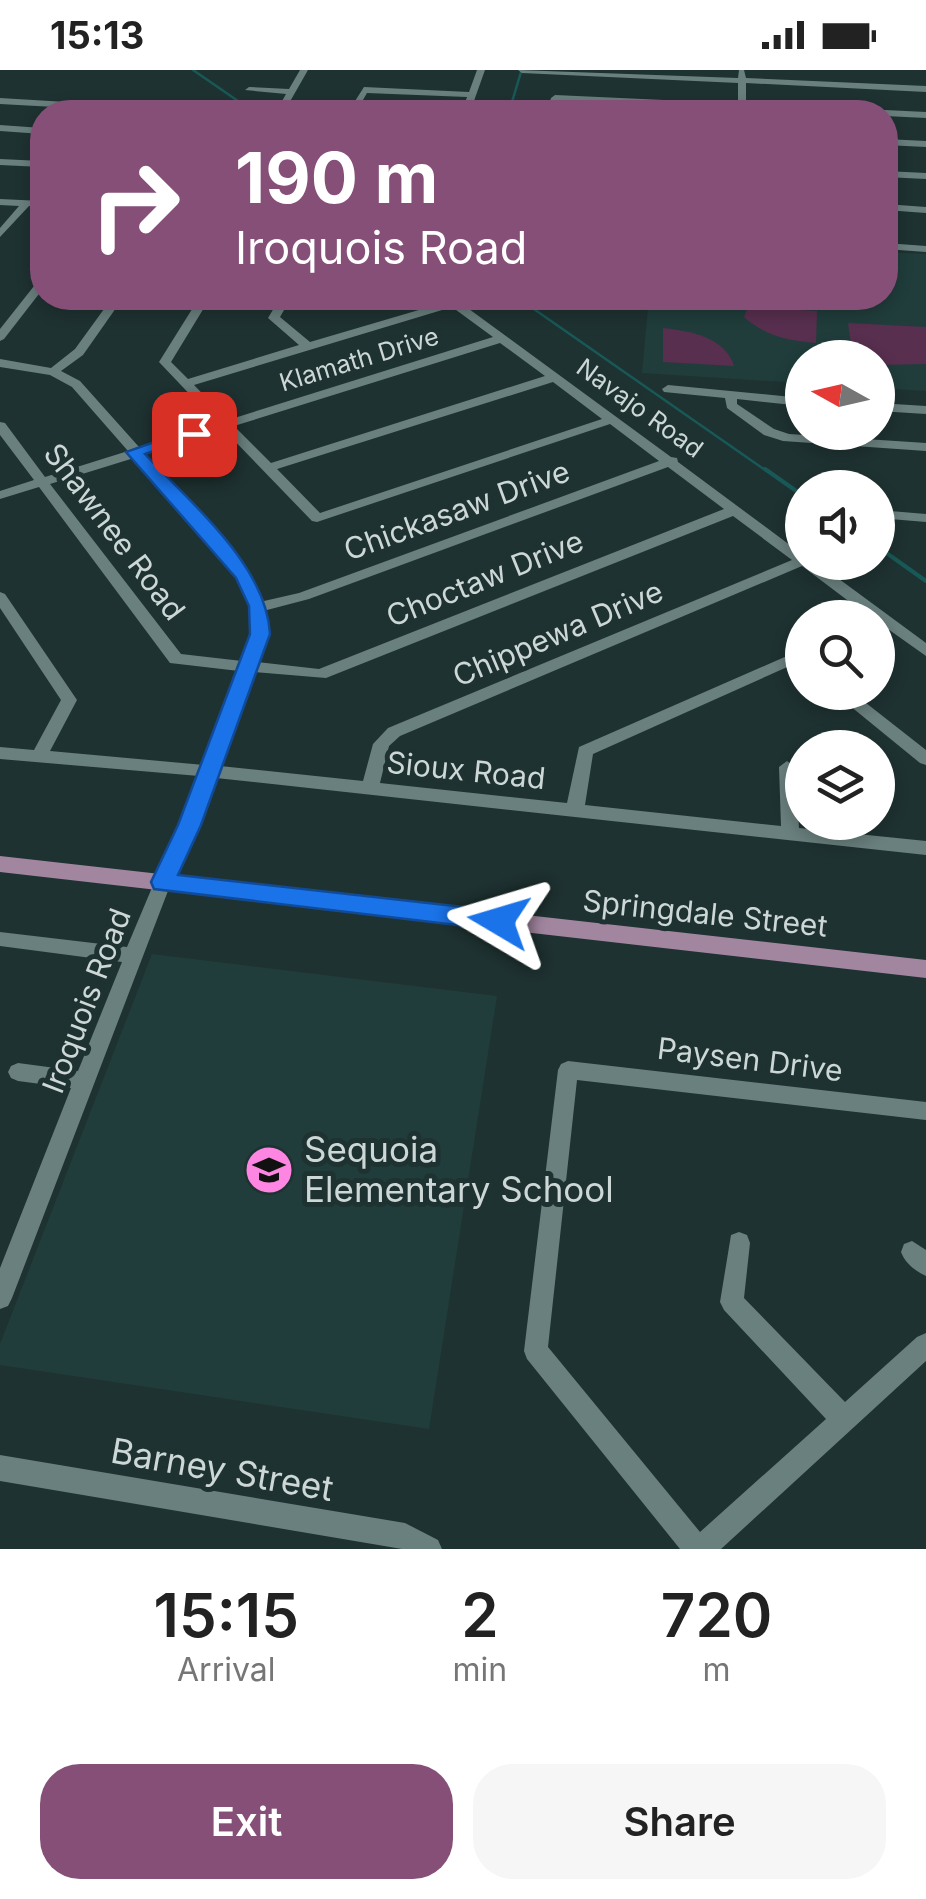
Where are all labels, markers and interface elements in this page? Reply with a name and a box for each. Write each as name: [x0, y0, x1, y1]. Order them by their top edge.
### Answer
text: 15:13: [50, 12, 144, 58]
text: 190 m: [235, 135, 438, 220]
icon: right: [70, 140, 200, 270]
text: Iroquois Road: [235, 220, 527, 275]
street label: Klamath Drive: [276, 321, 442, 397]
north arrow: [785, 340, 895, 450]
map controls: [785, 340, 895, 840]
street label: Navajo Road: [571, 352, 709, 464]
pin: [152, 392, 237, 477]
icon: arrive: [167, 407, 222, 462]
street label: Shawnee Road: [37, 436, 193, 627]
street label: Chickasaw Drive: [339, 453, 574, 568]
button: sound: [785, 470, 895, 580]
street label: Choctaw Drive: [381, 522, 588, 634]
street label: Chippewa Drive: [447, 573, 668, 694]
button: search: [785, 600, 895, 710]
button: layers: [785, 730, 895, 840]
street label: Sioux Road: [385, 744, 547, 796]
position arrow: [447, 869, 551, 973]
street label: Springdale Street: [581, 882, 829, 944]
street label: Iroquois Road: [34, 903, 138, 1098]
street label: Paysen Drive: [655, 1030, 845, 1088]
place label: Sequoia Elementary School: [304, 1128, 614, 1210]
school or university icon: Sequoia Elementary School: [243, 1144, 295, 1196]
street label: Barney Street: [108, 1429, 337, 1509]
text: 15:15: [154, 1579, 299, 1651]
text: 2: [461, 1579, 499, 1651]
text: 720: [661, 1579, 772, 1651]
text: Arrival: [177, 1650, 276, 1689]
text: min: [453, 1650, 507, 1689]
text: m: [703, 1650, 731, 1689]
button: Exit: [40, 1764, 453, 1879]
button: Share: [473, 1764, 886, 1879]

